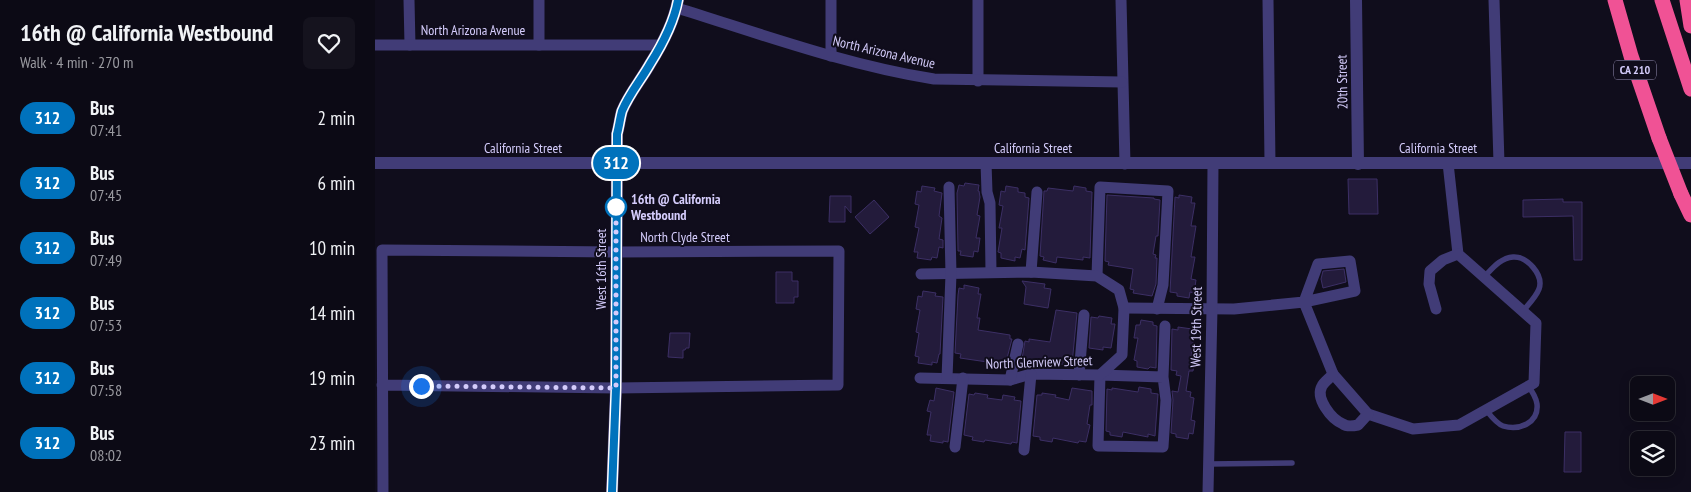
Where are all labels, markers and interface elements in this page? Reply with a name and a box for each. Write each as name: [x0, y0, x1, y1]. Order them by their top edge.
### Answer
text: 16th @ California Westbound: [20, 17, 273, 48]
button: heart: [303, 17, 355, 69]
street label: North Arizona Avenue: [421, 21, 525, 39]
street label: North Arizona Avenue: [831, 31, 937, 73]
text: Walk · 4 min · 270 m: [20, 52, 133, 72]
street label: 20th Street: [1333, 54, 1351, 109]
road number: CA 210: [1614, 60, 1656, 80]
text: Bus: [90, 96, 114, 120]
text: 312: [35, 106, 60, 129]
text: 2 min: [318, 106, 355, 130]
text: 07:41: [90, 120, 122, 140]
street label: California Street: [484, 139, 562, 157]
street label: California Street: [994, 139, 1072, 157]
street label: California Street: [1399, 139, 1477, 157]
line badge: 312: [587, 147, 645, 179]
text: 312: [603, 151, 629, 174]
text: Bus: [90, 161, 114, 185]
text: 312: [35, 171, 60, 194]
text: 6 min: [318, 171, 355, 195]
text: 07:45: [90, 185, 122, 205]
place label: 16th @ California Westbound: [630, 190, 721, 224]
marker: 16th @ California Westbound: [605, 196, 627, 218]
text: Bus: [90, 226, 114, 250]
street label: West 16th Street: [592, 228, 610, 309]
street label: North Clyde Street: [640, 228, 730, 246]
text: 312: [35, 236, 60, 259]
text: 10 min: [309, 236, 355, 260]
text: 07:49: [90, 250, 122, 270]
street label: West 19th Street: [1186, 286, 1206, 368]
text: Bus: [90, 291, 114, 315]
text: 312: [35, 301, 60, 324]
text: 14 min: [309, 301, 355, 325]
text: 07:53: [90, 315, 122, 335]
street label: North Glenview Street: [985, 351, 1093, 373]
text: Bus: [90, 356, 114, 380]
text: 312: [35, 366, 60, 389]
text: 19 min: [309, 366, 355, 390]
your location: [409, 374, 434, 399]
north arrow: [1630, 376, 1675, 421]
map controls: [1630, 376, 1675, 476]
text: 07:58: [90, 380, 122, 400]
text: Bus: [90, 421, 114, 445]
text: 312: [35, 431, 60, 454]
text: 23 min: [309, 431, 355, 455]
button: layers: [1630, 431, 1675, 476]
text: 08:02: [90, 445, 122, 465]

